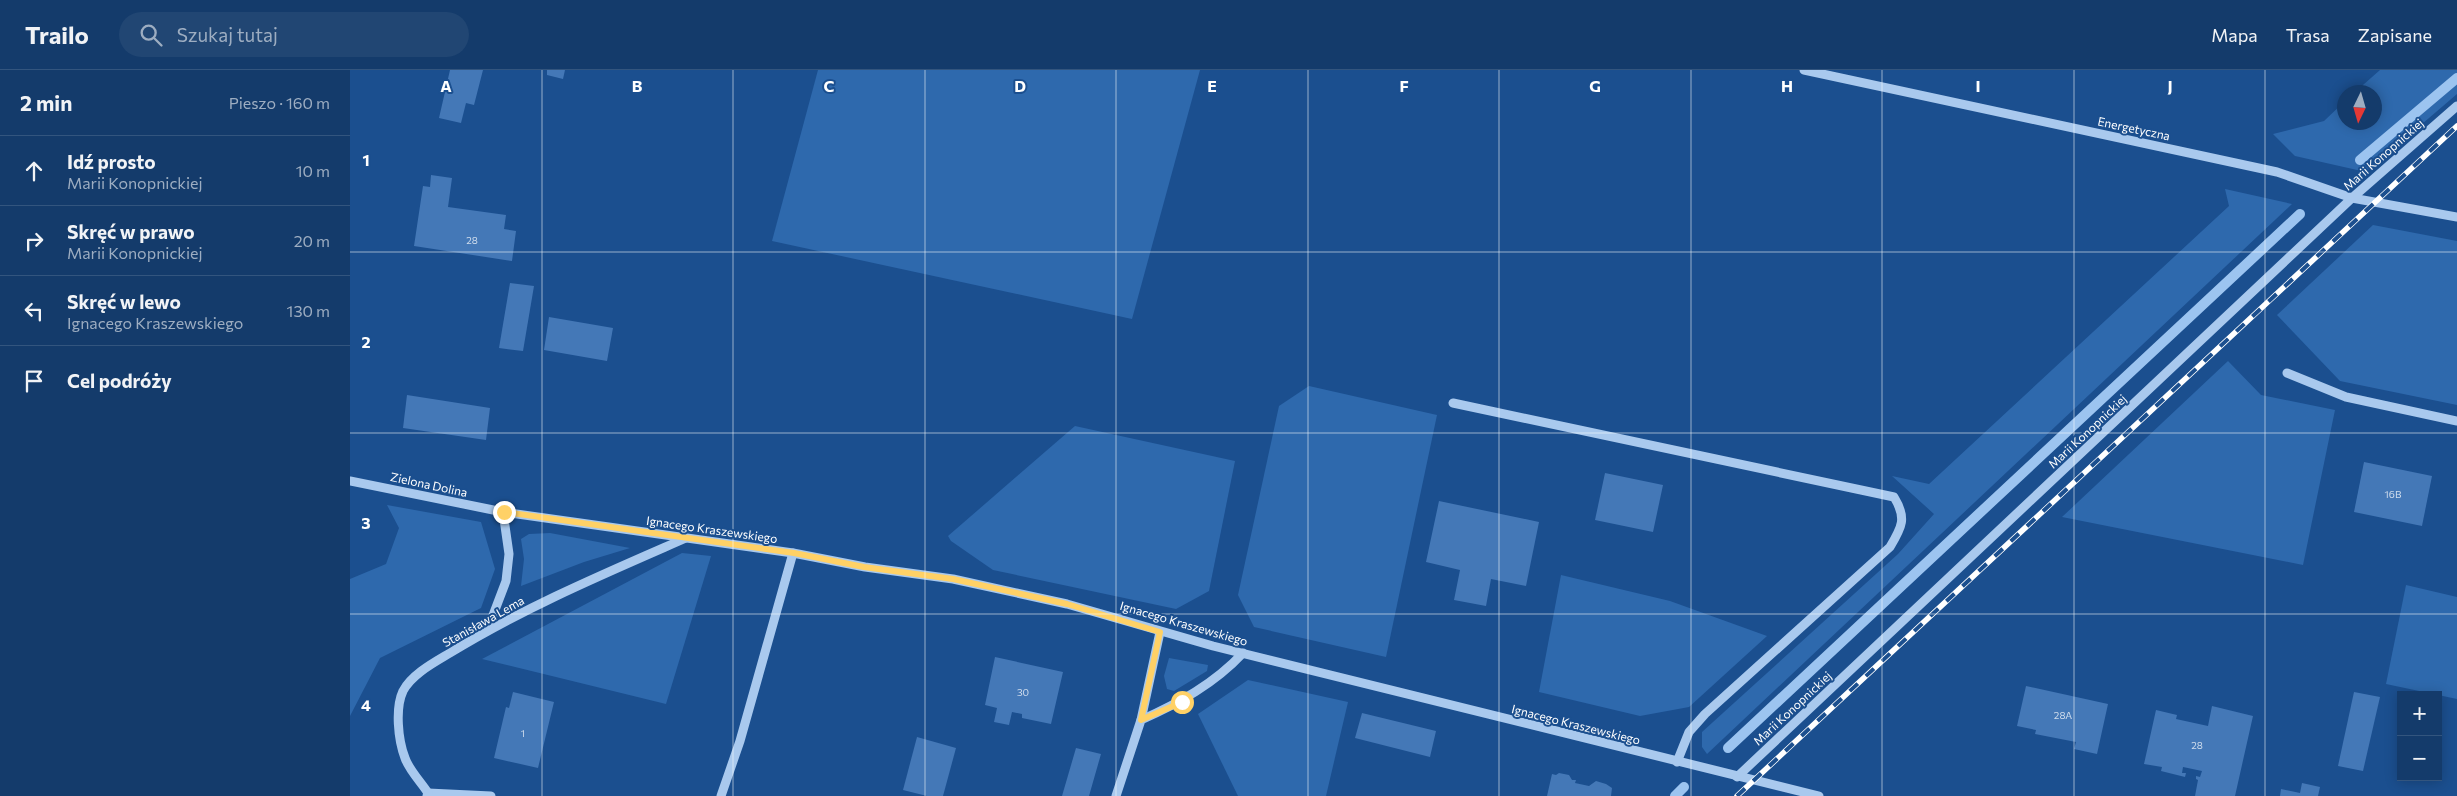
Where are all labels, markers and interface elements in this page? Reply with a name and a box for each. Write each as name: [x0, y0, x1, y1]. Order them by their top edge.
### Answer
search box: [119, 12, 469, 57]
text: Trailo: [25, 20, 89, 49]
icon: search: [137, 21, 165, 49]
text: Szukaj tutaj: [177, 23, 278, 46]
text: Mapa: [2211, 24, 2258, 46]
text: Trasa: [2286, 24, 2330, 46]
text: Zapisane: [2358, 24, 2432, 46]
text: A: [440, 76, 452, 95]
text: B: [632, 76, 643, 95]
text: C: [824, 76, 835, 95]
text: D: [1014, 76, 1026, 95]
text: E: [1207, 76, 1217, 95]
text: F: [1399, 76, 1409, 95]
text: G: [1589, 76, 1601, 95]
text: H: [1781, 76, 1793, 95]
text: I: [1975, 76, 1981, 95]
text: J: [2167, 76, 2173, 95]
north arrow: [2337, 85, 2382, 130]
text: 2 min: [20, 90, 72, 115]
text: Pieszo · 160 m: [229, 93, 330, 112]
street label: Energetyczna: [2096, 113, 2172, 143]
street label: Marii Konopnickiej: [2340, 115, 2426, 193]
text: Idź prosto: [67, 150, 156, 173]
text: 1: [362, 150, 370, 169]
icon: ahead: [20, 157, 48, 185]
text: 10 m: [296, 161, 330, 180]
text: Marii Konopnickiej: [67, 173, 203, 192]
text: Skręć w prawo: [67, 220, 195, 243]
icon: right: [20, 227, 48, 255]
text: 20 m: [294, 231, 330, 250]
house number: 28: [466, 234, 478, 246]
text: Marii Konopnickiej: [67, 243, 203, 262]
text: Skręć w lewo: [67, 290, 181, 313]
icon: left: [20, 297, 48, 325]
text: 130 m: [287, 301, 330, 320]
text: Ignacego Kraszewskiego: [67, 313, 243, 332]
text: 2: [361, 332, 371, 351]
icon: arrive: [20, 367, 48, 395]
text: Cel podróży: [67, 369, 172, 392]
street label: Marii Konopnickiej: [2045, 391, 2129, 471]
street label: Zielona Dolina: [389, 469, 469, 499]
house number: 16B: [2385, 488, 2402, 500]
route end: [493, 501, 516, 524]
text: 3: [361, 513, 371, 532]
street label: Ignacego Kraszewskiego: [646, 513, 778, 545]
street label: Stanisława Lema: [440, 593, 526, 649]
street label: Ignacego Kraszewskiego: [1119, 598, 1249, 648]
street label: Marii Konopnickiej: [1750, 668, 1834, 748]
house number: 30: [1017, 686, 1029, 698]
route start: [1171, 691, 1194, 714]
map controls: [2397, 691, 2442, 781]
button: +: [2397, 691, 2442, 736]
text: 4: [361, 695, 371, 714]
street label: Ignacego Kraszewskiego: [1510, 701, 1642, 747]
house number: 28A: [2054, 709, 2072, 721]
house number: 1: [521, 727, 525, 739]
button: −: [2397, 736, 2442, 781]
house number: 28: [2191, 739, 2203, 751]

